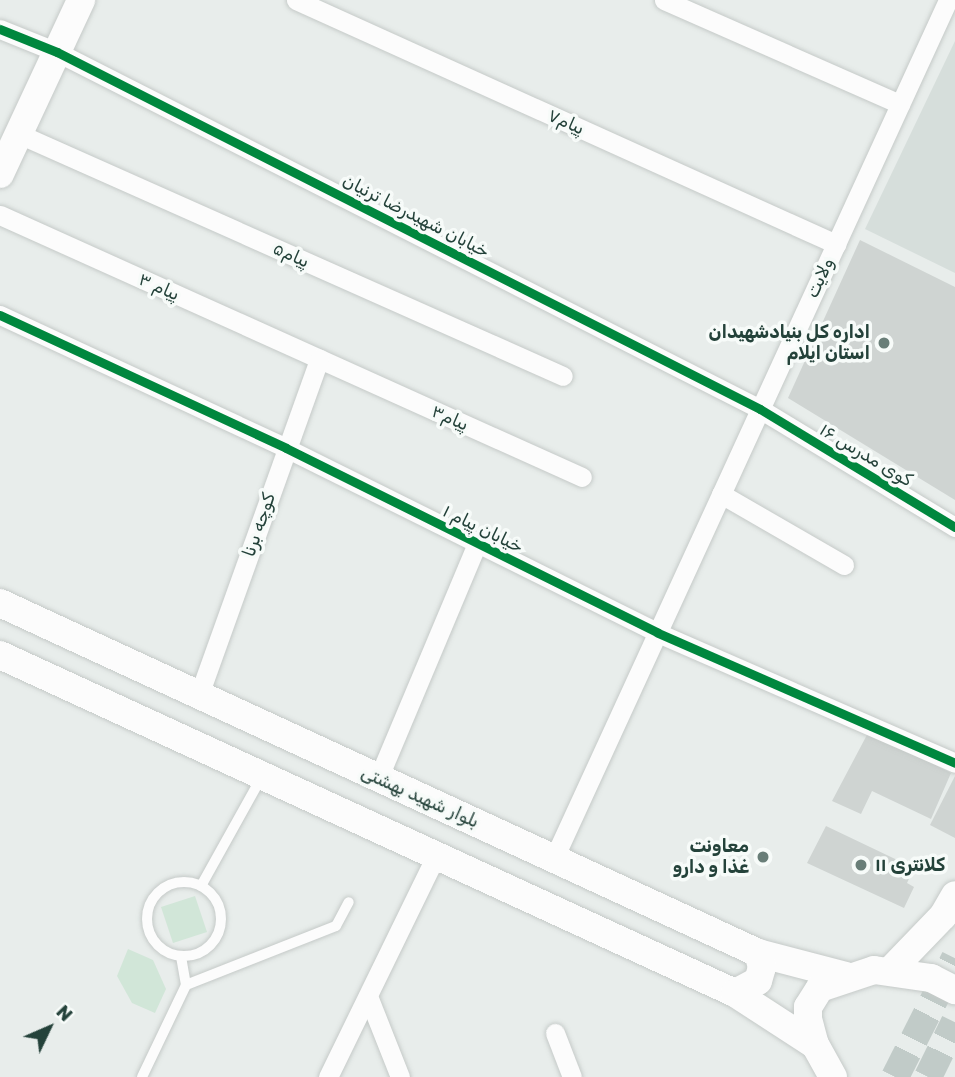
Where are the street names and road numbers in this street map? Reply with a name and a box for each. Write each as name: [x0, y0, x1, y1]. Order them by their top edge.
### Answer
street label: پیام۷: [544, 104, 588, 140]
street label: خیابان شهیدرضا ترنیان: [339, 170, 493, 262]
street label: پیام۵: [269, 237, 313, 273]
street label: ولایت: [801, 254, 839, 302]
street label: پیام ۳: [135, 268, 183, 306]
street label: پیام۳: [428, 400, 472, 436]
street label: کوی مدرس ۱۶: [816, 419, 916, 491]
street label: کوچه برنا: [238, 490, 280, 560]
street label: خیابان پیام ۱: [439, 500, 527, 558]
street label: بلوار شهید بهشتی: [358, 761, 482, 833]

